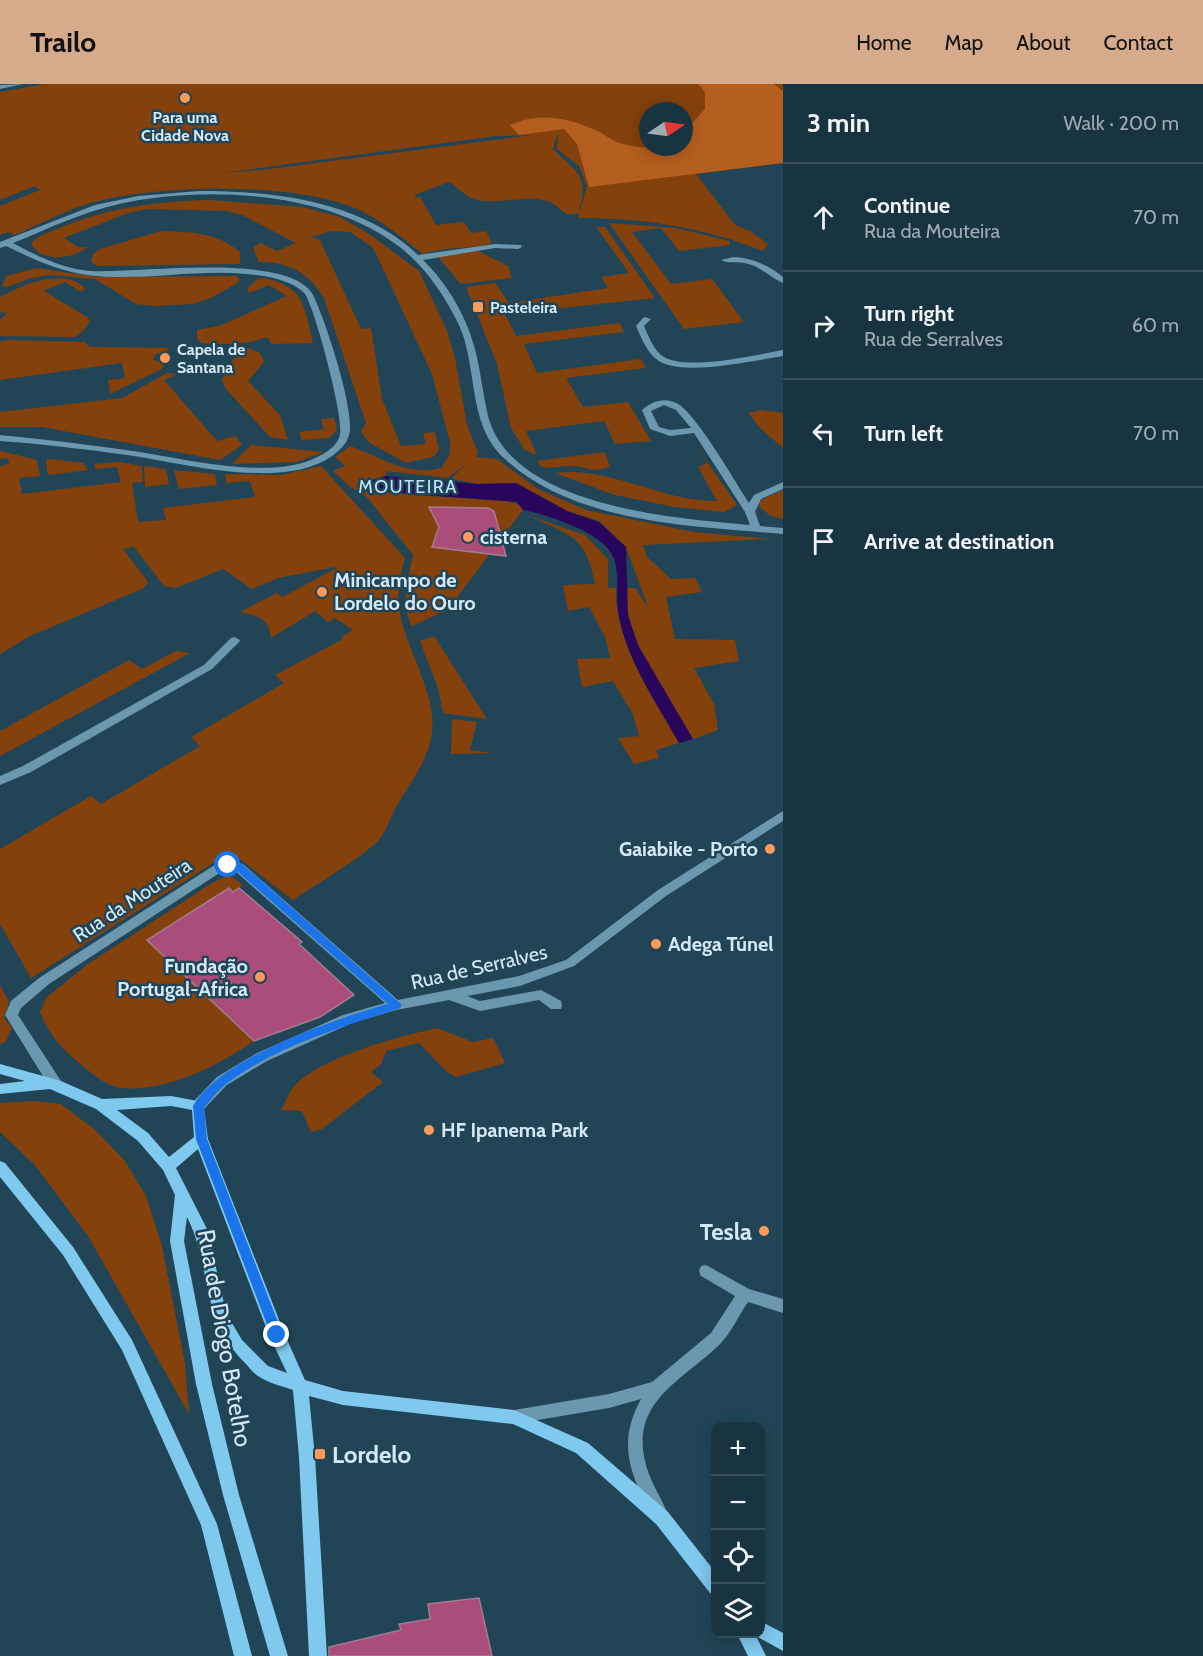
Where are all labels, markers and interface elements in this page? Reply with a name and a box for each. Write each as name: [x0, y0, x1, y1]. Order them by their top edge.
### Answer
text: Trailo: [30, 25, 96, 59]
text: Home: [856, 30, 912, 55]
text: Map: [945, 30, 983, 55]
text: About: [1016, 30, 1070, 55]
text: Contact: [1103, 30, 1173, 55]
marker: Para uma Cidade Nova: [178, 91, 192, 105]
north arrow: [639, 102, 693, 156]
text: 3 min: [807, 107, 870, 139]
place label: Para uma Cidade Nova: [141, 108, 229, 145]
text: Walk · 200 m: [1063, 111, 1179, 135]
text: Continue: [864, 192, 950, 219]
icon: ahead: [807, 201, 840, 234]
text: 70 m: [1133, 205, 1179, 229]
text: Rua da Mouteira: [864, 219, 1000, 243]
place label: Pasteleira: [490, 298, 557, 317]
marker: Pasteleira: [471, 300, 485, 314]
text: Turn right: [864, 300, 954, 327]
icon: right: [807, 309, 840, 342]
text: 60 m: [1132, 313, 1179, 337]
text: Rua de Serralves: [864, 327, 1003, 351]
place label: Capela de Santana: [177, 340, 245, 377]
marker: Capela de Santana: [158, 351, 172, 365]
icon: left: [807, 417, 840, 450]
text: Turn left: [864, 420, 943, 447]
text: 70 m: [1133, 421, 1179, 445]
district label: MOUTEIRA: [358, 476, 458, 498]
place label: cisterna: [480, 525, 547, 549]
icon: arrive: [807, 525, 840, 558]
text: Arrive at destination: [864, 528, 1054, 555]
marker: cisterna: [461, 530, 475, 544]
place label: Minicampo de Lordelo do Ouro: [334, 568, 476, 615]
marker: Minicampo de Lordelo do Ouro: [315, 585, 329, 599]
place label: Gaiabike - Porto: [619, 837, 758, 861]
marker: Gaiabike - Porto: [763, 842, 777, 856]
route start: [214, 851, 240, 877]
street label: Rua da Mouteira: [68, 853, 196, 947]
place label: Adega Túnel: [668, 932, 774, 956]
marker: Adega Túnel: [649, 937, 663, 951]
street label: Rua de Serralves: [409, 940, 549, 994]
place label: Fundação Portugal-Africa: [117, 954, 248, 1001]
marker: Fundação Portugal-Africa: [253, 970, 267, 984]
place label: HF Ipanema Park: [441, 1118, 589, 1142]
marker: HF Ipanema Park: [422, 1123, 436, 1137]
place label: Tesla: [700, 1217, 752, 1246]
marker: Tesla: [757, 1224, 771, 1238]
street label: Rua de Diogo Botelho: [192, 1227, 258, 1449]
route end: [263, 1321, 289, 1347]
map controls: [711, 1422, 765, 1638]
button: +: [711, 1422, 765, 1476]
place label: Lordelo: [332, 1440, 411, 1469]
marker: Lordelo: [313, 1447, 327, 1461]
button: −: [711, 1476, 765, 1530]
button: locate: [711, 1530, 765, 1584]
button: layers: [711, 1584, 765, 1638]

